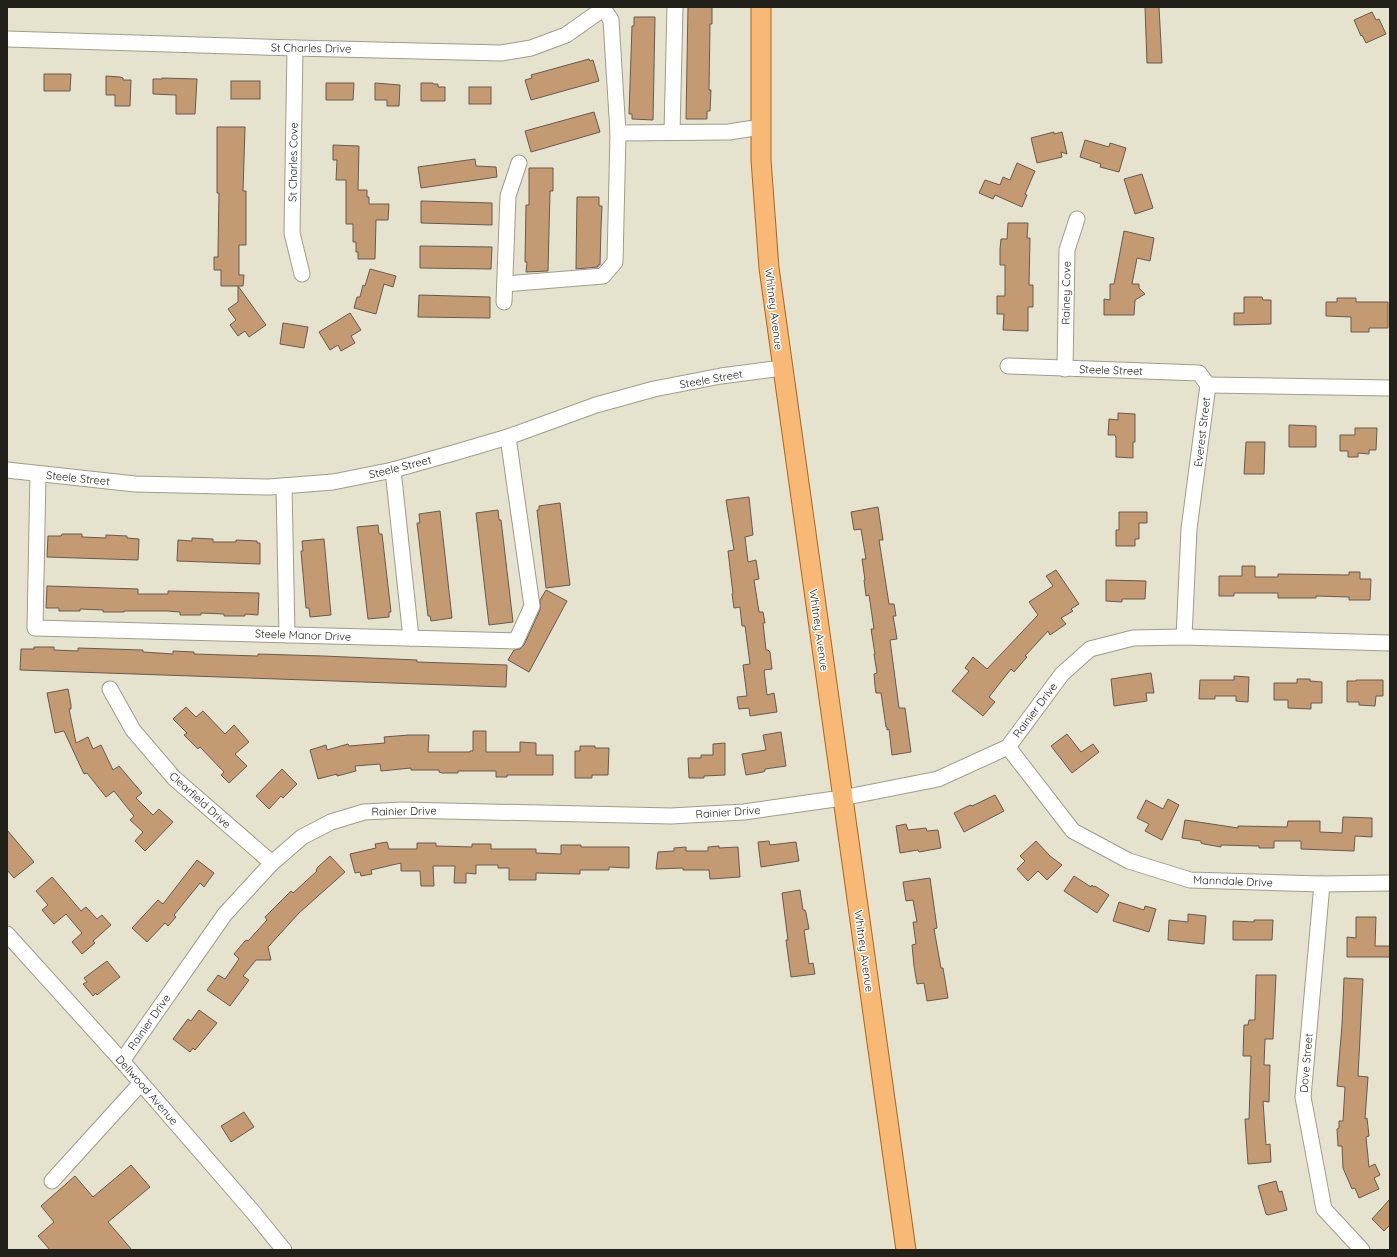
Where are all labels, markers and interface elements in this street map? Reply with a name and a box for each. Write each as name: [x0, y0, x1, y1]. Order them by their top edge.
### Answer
street label: St Charles Drive: [271, 40, 351, 56]
street label: St Charles Cove: [285, 122, 301, 202]
street label: Rainey Cove: [1058, 261, 1074, 325]
street label: Whitney Avenue: [762, 267, 786, 351]
street label: Steele Street: [1079, 362, 1143, 378]
street label: Steele Street: [678, 367, 744, 391]
street label: Everest Street: [1191, 396, 1213, 468]
street label: Steele Street: [367, 452, 433, 482]
street label: Steele Street: [45, 468, 111, 488]
street label: Whitney Avenue: [806, 588, 832, 672]
street label: Steele Manor Drive: [255, 626, 351, 644]
street label: Rainier Drive: [1010, 680, 1060, 740]
street label: Clearfield Drive: [166, 769, 234, 831]
street label: Rainier Drive: [371, 803, 437, 819]
street label: Rainier Drive: [695, 803, 761, 821]
street label: Manndale Drive: [1193, 873, 1273, 889]
street label: Whitney Avenue: [851, 909, 877, 993]
street label: Rainier Drive: [125, 991, 173, 1053]
street label: Dove Street: [1296, 1032, 1316, 1093]
street label: Dellwood Avenue: [113, 1052, 181, 1128]

